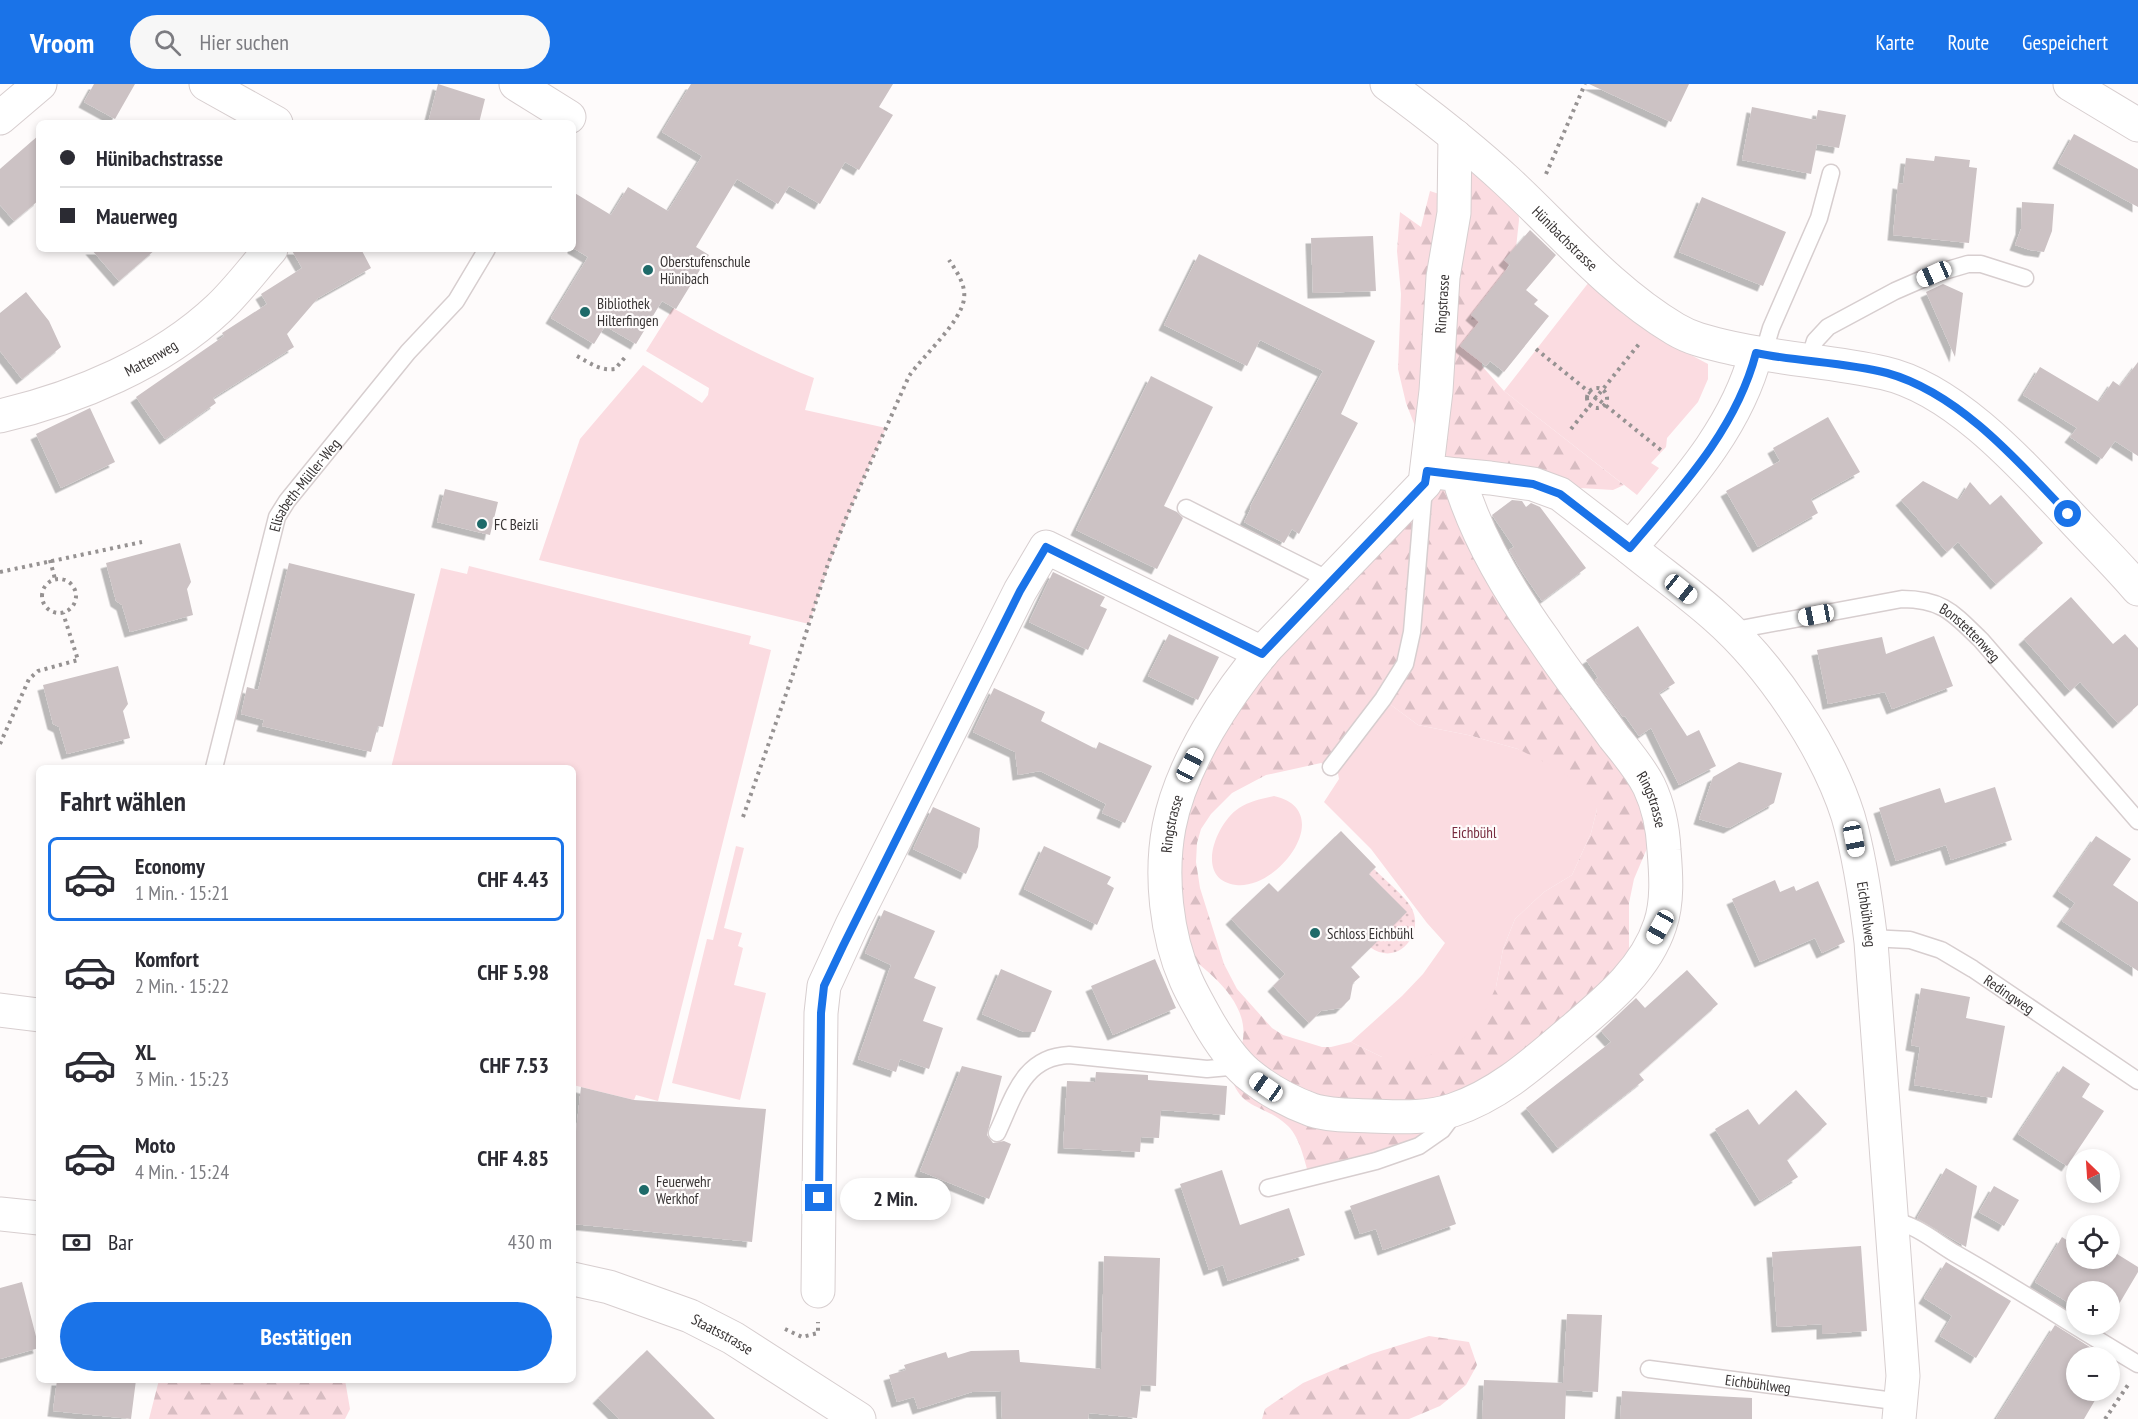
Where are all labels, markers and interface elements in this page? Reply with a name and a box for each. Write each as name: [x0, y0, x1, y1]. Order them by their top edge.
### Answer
search box: [130, 15, 550, 69]
text: Vroom: [30, 24, 94, 61]
icon: search: [151, 26, 184, 59]
text: Hier suchen: [199, 28, 289, 56]
text: Karte: [1876, 29, 1914, 56]
text: Route: [1947, 29, 1989, 56]
text: Gespeichert: [2022, 29, 2108, 56]
text: Hünibachstrasse: [96, 144, 223, 172]
street label: Hünibachstrasse: [1529, 201, 1602, 274]
text: Mauerweg: [96, 202, 178, 230]
place label: Oberstufenschule Hünibach: [660, 252, 750, 288]
car: [1914, 258, 1954, 290]
marker: Oberstufenschule Hünibach: [641, 263, 655, 277]
street label: Ringstrasse: [1430, 274, 1453, 334]
place label: Bibliothek Hilterfingen: [597, 294, 659, 330]
marker: Bibliothek Hilterfingen: [578, 305, 592, 319]
street label: Mattenweg: [121, 335, 181, 380]
street label: Elisabeth-Müller-Weg: [264, 434, 344, 534]
route start: [2054, 500, 2081, 527]
place label: FC Beizli: [494, 515, 538, 534]
marker: FC Beizli: [475, 517, 489, 531]
car: [1661, 571, 1701, 607]
street label: Bonstettenweg: [1937, 598, 2005, 665]
car: [1797, 603, 1835, 627]
car: [1174, 745, 1206, 785]
street label: Ringstrasse: [1633, 767, 1671, 829]
text: Fahrt wählen: [60, 784, 186, 818]
street label: Ringstrasse: [1156, 792, 1187, 854]
car: [1842, 820, 1866, 858]
park label: Eichbühl: [1452, 823, 1497, 842]
icon: car: [63, 852, 117, 906]
text: Economy: [135, 852, 205, 880]
text: CHF 4.43: [477, 865, 549, 893]
text: 1 Min. · 15:21: [135, 880, 229, 906]
street label: Eichbühlweg: [1853, 880, 1881, 948]
car: [1643, 907, 1677, 947]
place label: Schloss Eichbühl: [1327, 924, 1414, 943]
marker: Schloss Eichbühl: [1308, 926, 1322, 940]
icon: car: [63, 945, 117, 999]
text: Komfort: [135, 945, 199, 973]
text: CHF 5.98: [477, 958, 549, 986]
street label: Redingweg: [1981, 970, 2038, 1018]
text: 2 Min. · 15:22: [135, 973, 229, 999]
icon: car: [63, 1038, 117, 1092]
text: XL: [135, 1038, 156, 1066]
text: CHF 7.53: [479, 1051, 549, 1079]
text: 3 Min. · 15:23: [135, 1066, 229, 1092]
car: [1246, 1069, 1286, 1105]
icon: car: [63, 1131, 117, 1185]
text: Moto: [135, 1131, 176, 1159]
text: CHF 4.85: [477, 1144, 549, 1172]
north arrow: [2066, 1149, 2120, 1203]
map controls: [2066, 1149, 2120, 1401]
text: 4 Min. · 15:24: [135, 1159, 229, 1185]
place label: Feuerwehr Werkhof: [656, 1172, 712, 1208]
callout: 2 Min.: [840, 1177, 951, 1219]
marker: Feuerwehr Werkhof: [637, 1183, 651, 1197]
route end: [805, 1184, 832, 1211]
text: 2 Min.: [873, 1186, 918, 1212]
button: locate: [2066, 1215, 2120, 1269]
icon: cash: [60, 1226, 93, 1259]
text: Bar: [108, 1228, 133, 1256]
text: 430 m: [508, 1229, 552, 1255]
button: +: [2066, 1281, 2120, 1335]
button: Bestätigen: [60, 1302, 552, 1371]
street label: Staatsstrasse: [689, 1309, 757, 1358]
button: −: [2066, 1347, 2120, 1401]
street label: Eichbühlweg: [1724, 1370, 1792, 1397]

